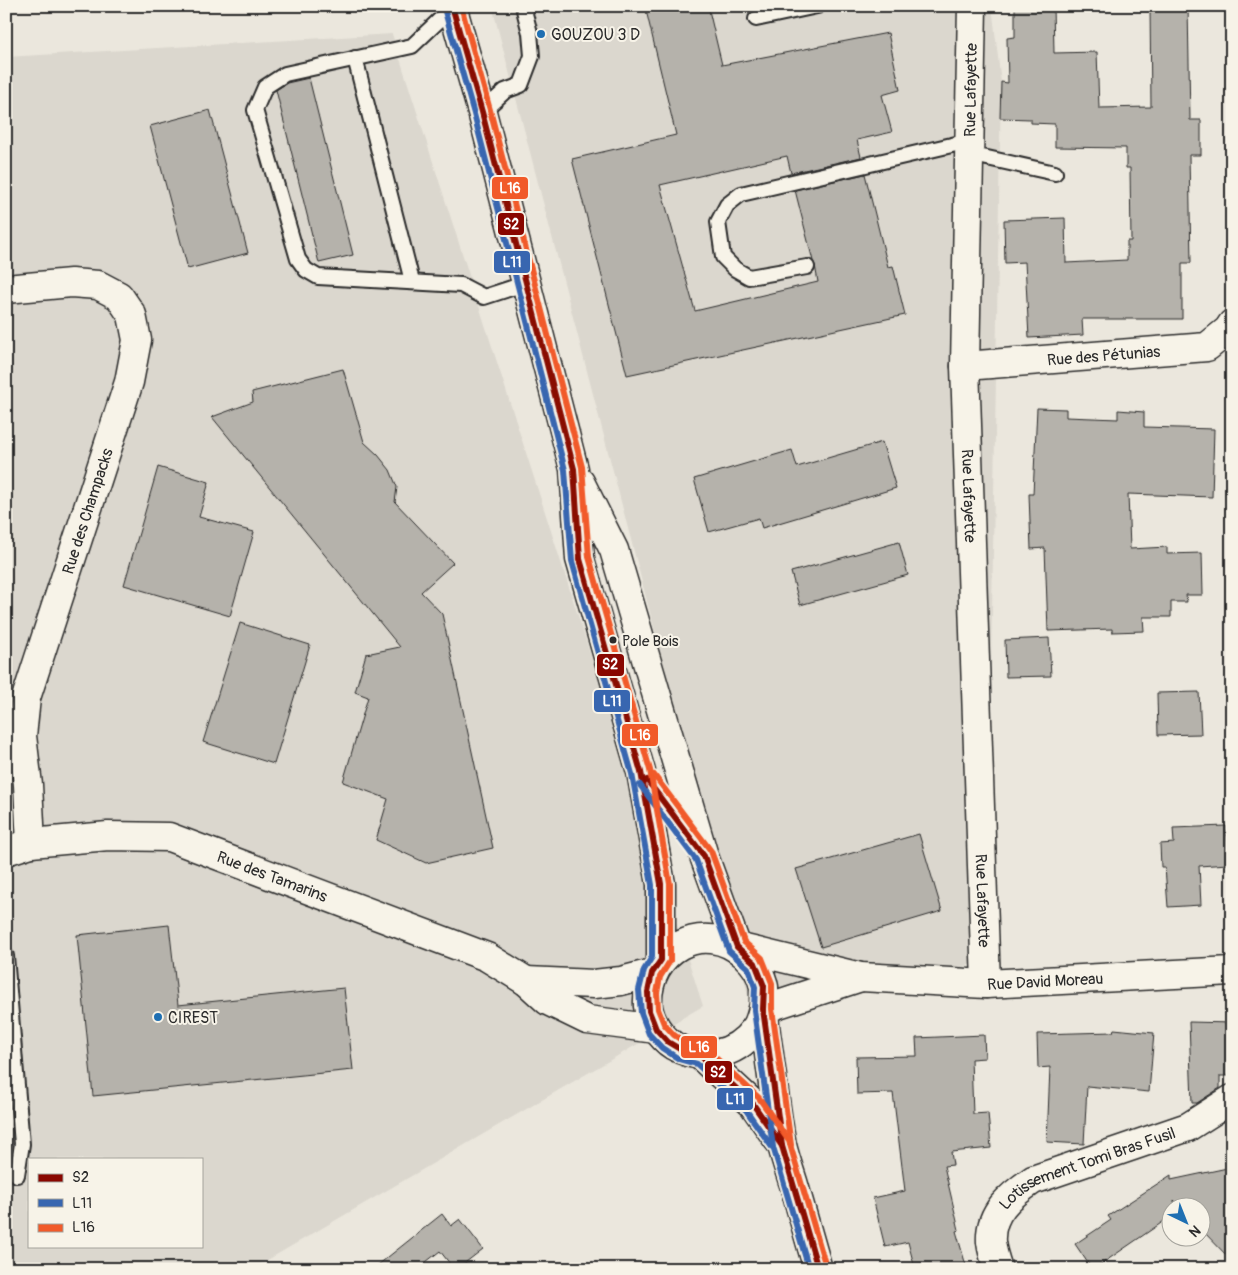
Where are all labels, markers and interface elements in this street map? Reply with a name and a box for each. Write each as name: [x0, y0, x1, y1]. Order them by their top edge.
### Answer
place label: GOUZOU 3 D: [551, 25, 640, 45]
marker: GOUZOU 3 D: [535, 28, 547, 40]
street label: Rue Lafayette: [960, 43, 982, 137]
line badge: L16: [491, 176, 529, 200]
text: L16: [499, 180, 521, 197]
line badge: S2: [497, 212, 525, 236]
text: S2: [503, 216, 519, 233]
line badge: L11: [493, 250, 531, 274]
text: L11: [503, 254, 521, 271]
street label: Rue des Pétunias: [1046, 342, 1161, 371]
street label: Rue des Champacks: [58, 446, 118, 577]
street label: Rue Lafayette: [957, 449, 980, 543]
place label: Pole Bois: [622, 632, 679, 651]
marker: Pole Bois: [608, 635, 618, 645]
line badge: S2: [596, 653, 625, 677]
text: S2: [602, 656, 618, 673]
line badge: L11: [593, 689, 631, 713]
text: L11: [603, 693, 621, 710]
line badge: L16: [621, 723, 659, 747]
text: L16: [629, 727, 651, 744]
street label: Rue des Tamarins: [214, 847, 330, 907]
street label: Rue Lafayette: [971, 853, 994, 948]
street label: Rue David Moreau: [987, 969, 1104, 995]
place label: CIREST: [168, 1008, 218, 1028]
marker: CIREST: [152, 1011, 164, 1023]
line badge: L16: [680, 1035, 718, 1059]
text: L16: [688, 1039, 710, 1056]
line badge: S2: [704, 1060, 733, 1084]
text: S2: [710, 1064, 726, 1081]
line badge: L11: [716, 1087, 754, 1111]
text: L11: [726, 1091, 744, 1108]
street label: Lotissement Tomi Bras Fusil: [995, 1123, 1178, 1214]
legend: [28, 1158, 202, 1248]
text: S2: [72, 1168, 89, 1187]
text: L11: [72, 1194, 92, 1213]
north arrow: [1160, 1198, 1210, 1248]
text: L16: [72, 1218, 95, 1237]
text: N: [1185, 1222, 1204, 1241]

